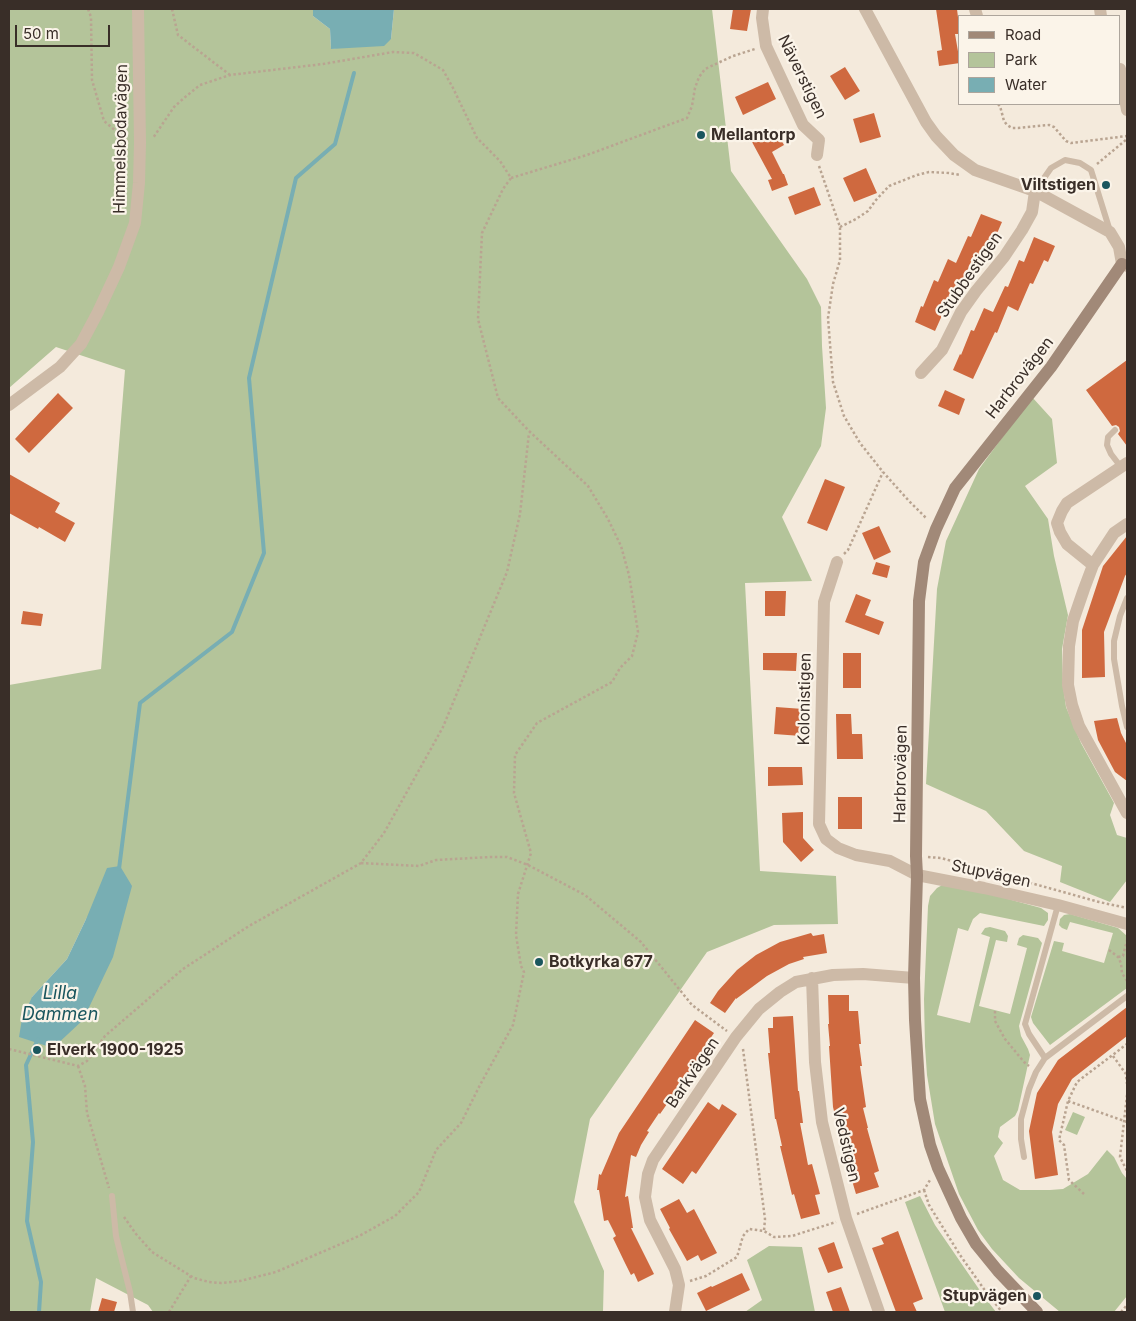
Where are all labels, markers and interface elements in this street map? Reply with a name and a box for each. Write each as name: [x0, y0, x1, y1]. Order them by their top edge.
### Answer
scale bar: [18, 15, 112, 47]
legend: [958, 15, 1121, 105]
text: 50 m: [23, 24, 59, 43]
text: Road: [1005, 25, 1041, 44]
street label: Näverstigen: [773, 32, 831, 122]
text: Park: [1005, 50, 1037, 69]
street label: Himmelsbodavägen: [110, 64, 132, 214]
text: Water: [1005, 75, 1047, 94]
place label: Mellantorp: [711, 125, 796, 145]
marker: Mellantorp: [695, 129, 707, 141]
place label: Viltstigen: [1021, 175, 1096, 195]
marker: Viltstigen: [1100, 179, 1112, 191]
street label: Stubbestigen: [933, 229, 1007, 321]
street label: Harbrovägen: [982, 333, 1058, 423]
street label: Kolonistigen: [795, 653, 815, 745]
street label: Harbrovägen: [891, 725, 911, 823]
street label: Stupvägen: [949, 856, 1033, 892]
place label: Botkyrka 677: [549, 952, 653, 972]
marker: Botkyrka 677: [533, 956, 545, 968]
water label: Lilla Dammen: [22, 983, 98, 1026]
street label: Barkvägen: [662, 1034, 724, 1112]
place label: Elverk 1900-1925: [47, 1040, 184, 1060]
marker: Elverk 1900-1925: [31, 1044, 43, 1056]
street label: Vedstigen: [828, 1106, 864, 1184]
place label: Stupvägen: [943, 1286, 1027, 1306]
marker: Stupvägen: [1031, 1290, 1043, 1302]

